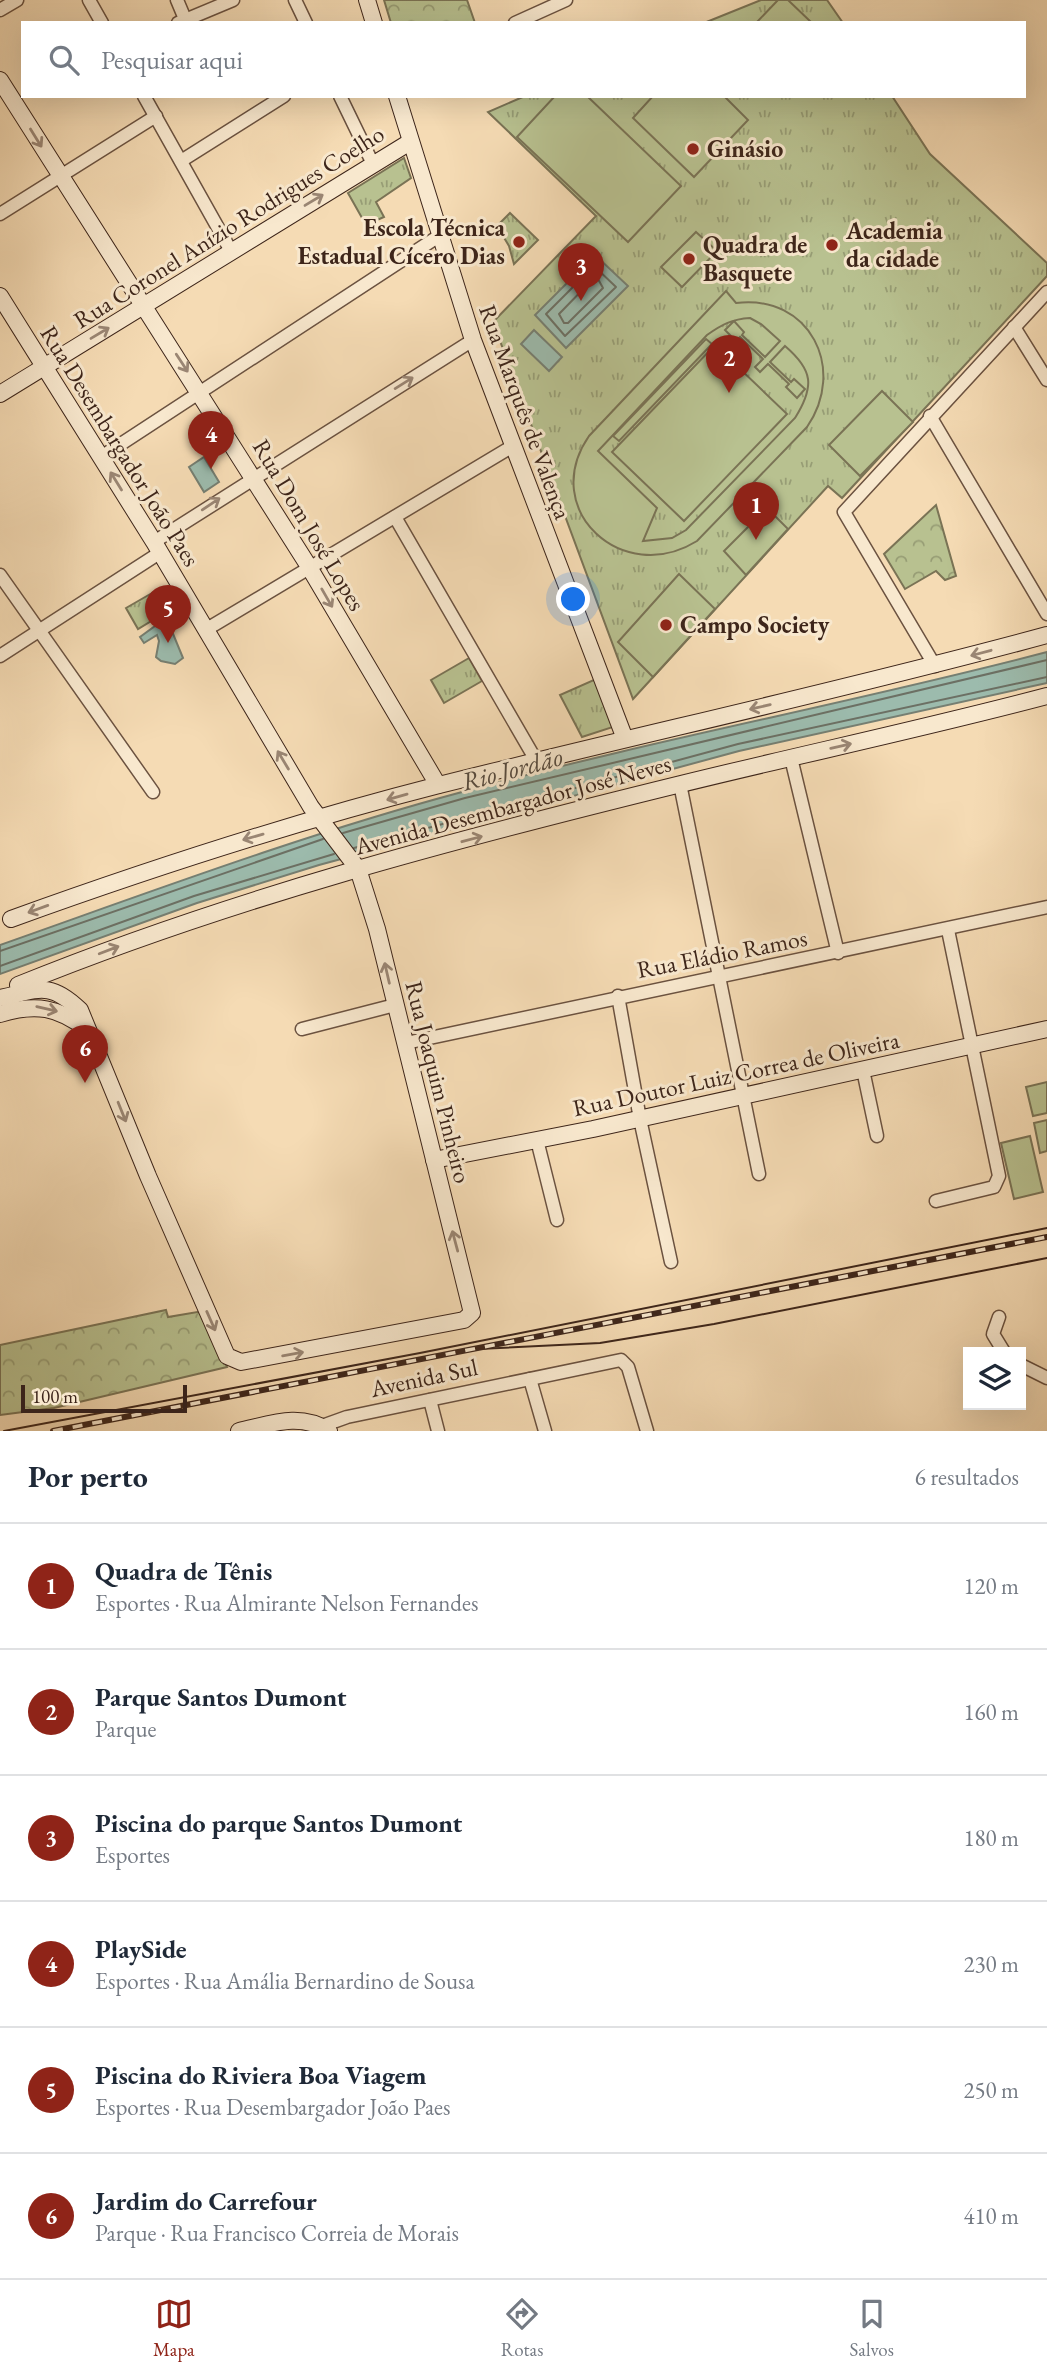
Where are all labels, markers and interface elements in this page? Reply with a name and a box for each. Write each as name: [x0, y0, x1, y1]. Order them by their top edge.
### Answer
search box: [21, 21, 1026, 98]
icon: search: [45, 41, 83, 79]
text: Pesquisar aqui: [101, 43, 243, 77]
street label: Rua Coronel Anízio Rodrigues Coelho: [68, 118, 390, 335]
one-way arrow: [29, 128, 44, 147]
place label: Ginásio: [707, 133, 783, 164]
marker: Ginásio: [685, 141, 701, 157]
one-way arrow: [304, 193, 323, 208]
place label: Escola Técnica Estadual Cícero Dias: [298, 212, 505, 271]
place label: Academia da cidade: [845, 215, 943, 274]
place label: Quadra de Basquete: [703, 229, 807, 289]
marker: Escola Técnica Estadual Cícero Dias: [511, 234, 527, 250]
marker: Academia da cidade: [824, 237, 840, 253]
pin: 3: [558, 243, 604, 301]
marker: Quadra de Basquete: [681, 251, 697, 267]
street label: Rua Marquês de Valença: [472, 300, 579, 524]
street label: Rua Desembargador João Paes: [34, 320, 207, 572]
one-way arrow: [90, 326, 110, 340]
pin: 2: [706, 335, 752, 393]
one-way arrow: [175, 353, 189, 373]
one-way arrow: [394, 376, 413, 391]
pin: 4: [188, 411, 234, 469]
street label: Rua Dom José Lopes: [246, 433, 373, 616]
one-way arrow: [108, 471, 122, 491]
pin: 1: [733, 482, 779, 540]
one-way arrow: [201, 497, 221, 511]
your location: [556, 582, 590, 616]
pin: 5: [145, 585, 191, 643]
one-way arrow: [321, 588, 335, 608]
place label: Campo Society: [680, 609, 830, 641]
marker: Campo Society: [658, 617, 674, 633]
one-way arrow: [970, 647, 993, 660]
one-way arrow: [749, 701, 772, 714]
water label: Rio Jordão: [458, 739, 566, 799]
one-way arrow: [830, 739, 852, 752]
street label: Avenida Desembargador José Neves: [350, 747, 674, 862]
one-way arrow: [276, 750, 290, 770]
one-way arrow: [386, 791, 408, 804]
one-way arrow: [243, 832, 265, 845]
one-way arrow: [460, 832, 482, 845]
one-way arrow: [27, 904, 49, 916]
street label: Rua Eládio Ramos: [634, 922, 810, 985]
one-way arrow: [98, 942, 119, 955]
one-way arrow: [380, 962, 394, 985]
street label: Rua Joaquim Pinheiro: [398, 978, 479, 1186]
one-way arrow: [35, 1002, 58, 1016]
street label: Rua Doutor Luiz Correa de Oliveira: [570, 1024, 902, 1123]
pin: 6: [62, 1025, 108, 1083]
one-way arrow: [116, 1100, 129, 1122]
one-way arrow: [448, 1230, 461, 1253]
one-way arrow: [205, 1310, 218, 1331]
one-way arrow: [281, 1347, 304, 1360]
map controls: [963, 1347, 1026, 1410]
button: layers: [963, 1347, 1026, 1410]
street label: Avenida Sul: [366, 1351, 481, 1404]
scale bar: [21, 1382, 187, 1414]
text: 100 m: [32, 1384, 78, 1409]
text: Por perto: [28, 1457, 148, 1496]
text: 6 resultados: [915, 1462, 1019, 1492]
text: Quadra de Tênis: [95, 1554, 272, 1588]
text: 1: [45, 1571, 57, 1601]
text: 120 m: [963, 1571, 1019, 1601]
text: Esportes · Rua Almirante Nelson Fernandes: [95, 1588, 478, 1618]
text: Parque Santos Dumont: [95, 1680, 346, 1714]
text: 2: [45, 1697, 57, 1727]
text: 160 m: [963, 1697, 1019, 1727]
text: Parque: [95, 1714, 157, 1744]
text: Piscina do parque Santos Dumont: [95, 1806, 462, 1840]
text: 3: [45, 1823, 57, 1853]
text: 180 m: [963, 1823, 1019, 1853]
text: Esportes: [95, 1840, 170, 1870]
text: PlaySide: [95, 1932, 187, 1966]
text: 4: [45, 1949, 57, 1979]
text: 230 m: [963, 1949, 1019, 1979]
text: Esportes · Rua Amália Bernardino de Sousa: [95, 1966, 475, 1996]
text: Piscina do Riviera Boa Viagem: [95, 2058, 427, 2092]
text: 5: [45, 2075, 57, 2105]
text: 250 m: [963, 2075, 1019, 2105]
text: Esportes · Rua Desembargador João Paes: [95, 2092, 451, 2122]
text: Jardim do Carrefour: [95, 2184, 317, 2218]
text: 6: [45, 2201, 57, 2231]
text: 410 m: [963, 2201, 1019, 2231]
text: Parque · Rua Francisco Correia de Morais: [95, 2218, 459, 2248]
tab: Mapa: [153, 2295, 194, 2362]
tab: Rotas: [501, 2295, 543, 2362]
tab: Salvos: [850, 2295, 894, 2362]

